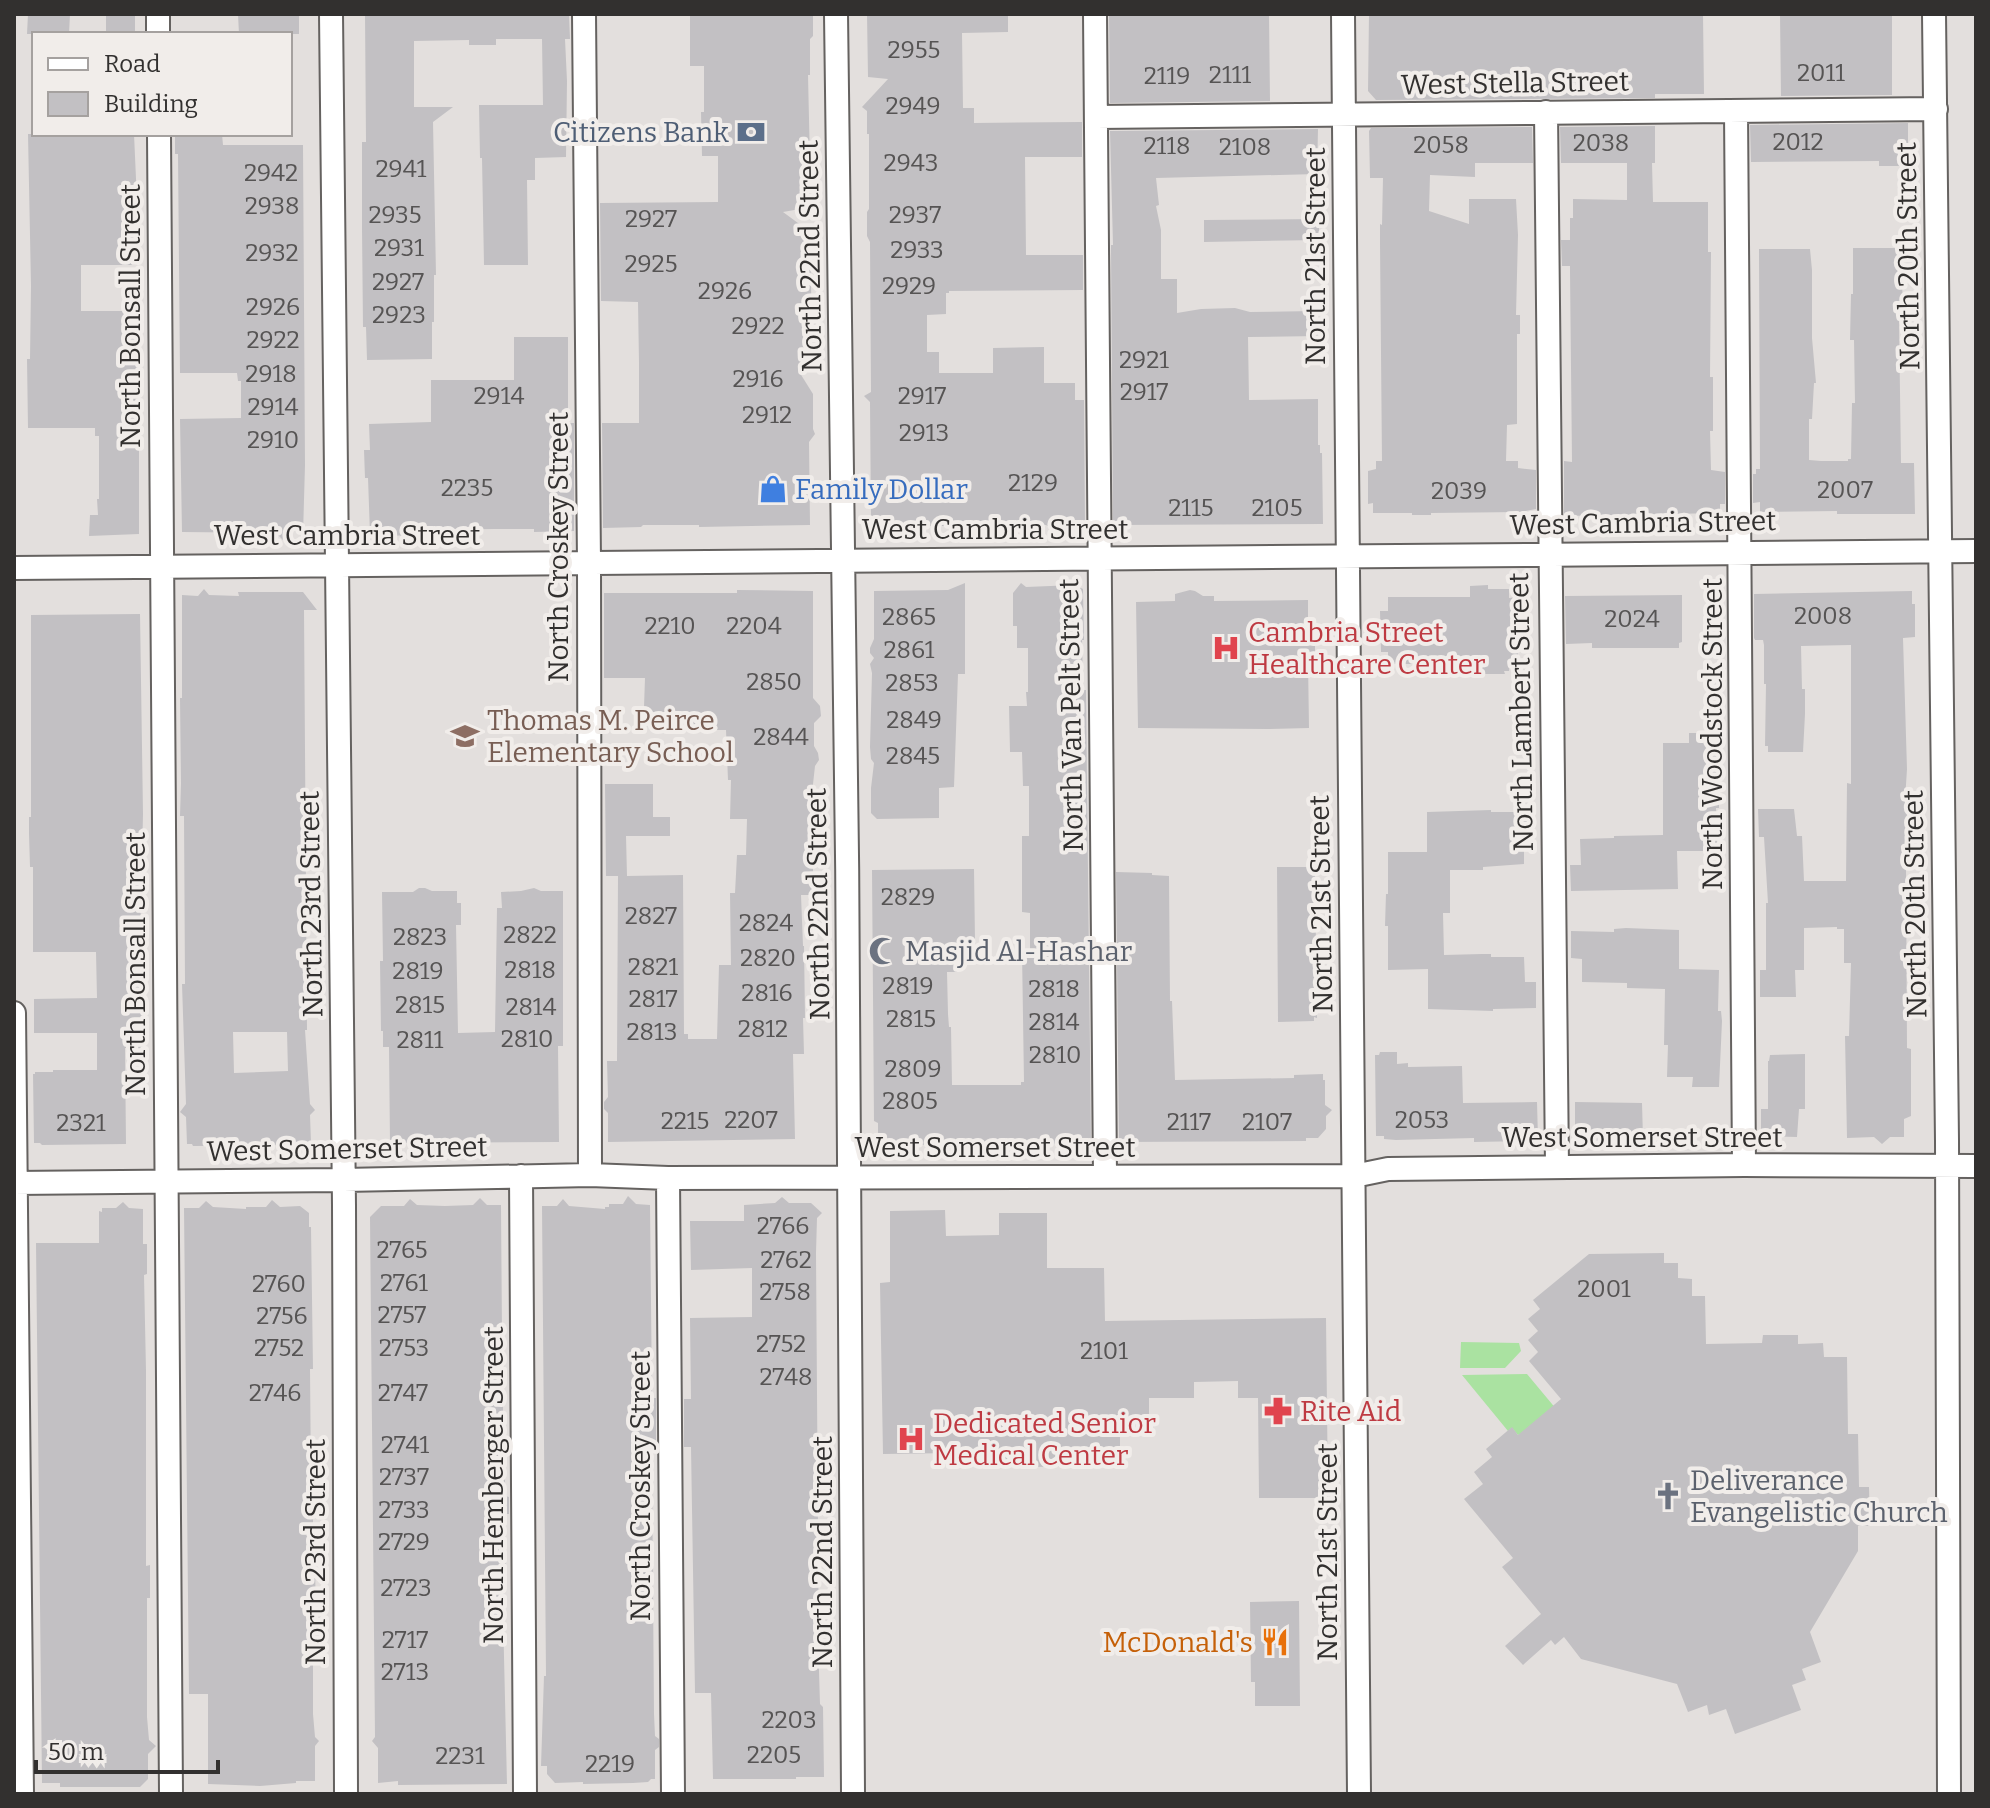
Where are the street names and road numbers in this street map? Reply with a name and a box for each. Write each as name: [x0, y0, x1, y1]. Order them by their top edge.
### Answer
street label: West Stella Street: [1401, 65, 1629, 101]
street label: North 22nd Street: [791, 139, 829, 373]
street label: North 20th Street: [1890, 142, 1926, 370]
street label: North 21st Street: [1299, 147, 1332, 365]
street label: North Bonsall Street: [114, 184, 147, 448]
street label: North Croskey Street: [542, 412, 575, 682]
street label: West Cambria Street: [1509, 504, 1777, 542]
street label: West Cambria Street: [862, 513, 1128, 546]
street label: West Cambria Street: [214, 519, 480, 552]
street label: North Lambert Street: [1502, 572, 1540, 852]
street label: North Van Pelt Street: [1052, 578, 1090, 852]
street label: North Woodstock Street: [1696, 578, 1729, 890]
street label: North 22nd Street: [799, 787, 837, 1021]
street label: North 23rd Street: [293, 790, 329, 1018]
street label: North 20th Street: [1897, 790, 1933, 1018]
street label: North 21st Street: [1303, 795, 1339, 1013]
street label: North Bonsall Street: [119, 832, 152, 1096]
street label: West Somerset Street: [1501, 1121, 1783, 1154]
street label: West Somerset Street: [206, 1130, 488, 1168]
street label: West Somerset Street: [854, 1131, 1136, 1164]
street label: North Hemberger Street: [477, 1326, 510, 1644]
street label: North Croskey Street: [624, 1351, 657, 1621]
street label: North 22nd Street: [806, 1436, 839, 1668]
street label: North 23rd Street: [299, 1439, 332, 1665]
street label: North 21st Street: [1311, 1443, 1344, 1661]

